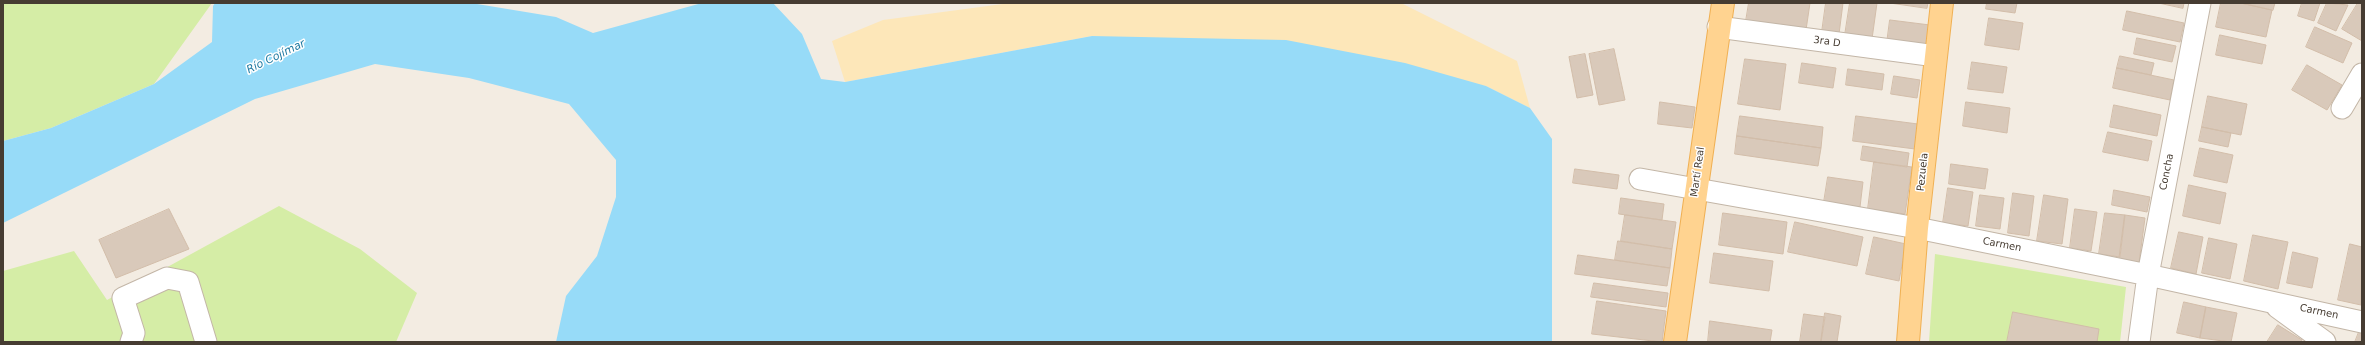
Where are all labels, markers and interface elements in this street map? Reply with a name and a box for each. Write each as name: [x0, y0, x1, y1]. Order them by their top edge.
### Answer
street label: 3ra D: [1813, 34, 1841, 50]
water label: Río Cojímar: [245, 37, 307, 77]
street label: Martí Real: [1689, 146, 1707, 198]
street label: Pezuela: [1915, 152, 1931, 192]
street label: Concha: [2158, 152, 2176, 192]
street label: Carmen: [1982, 235, 2022, 255]
street label: Carmen: [2299, 302, 2339, 322]

